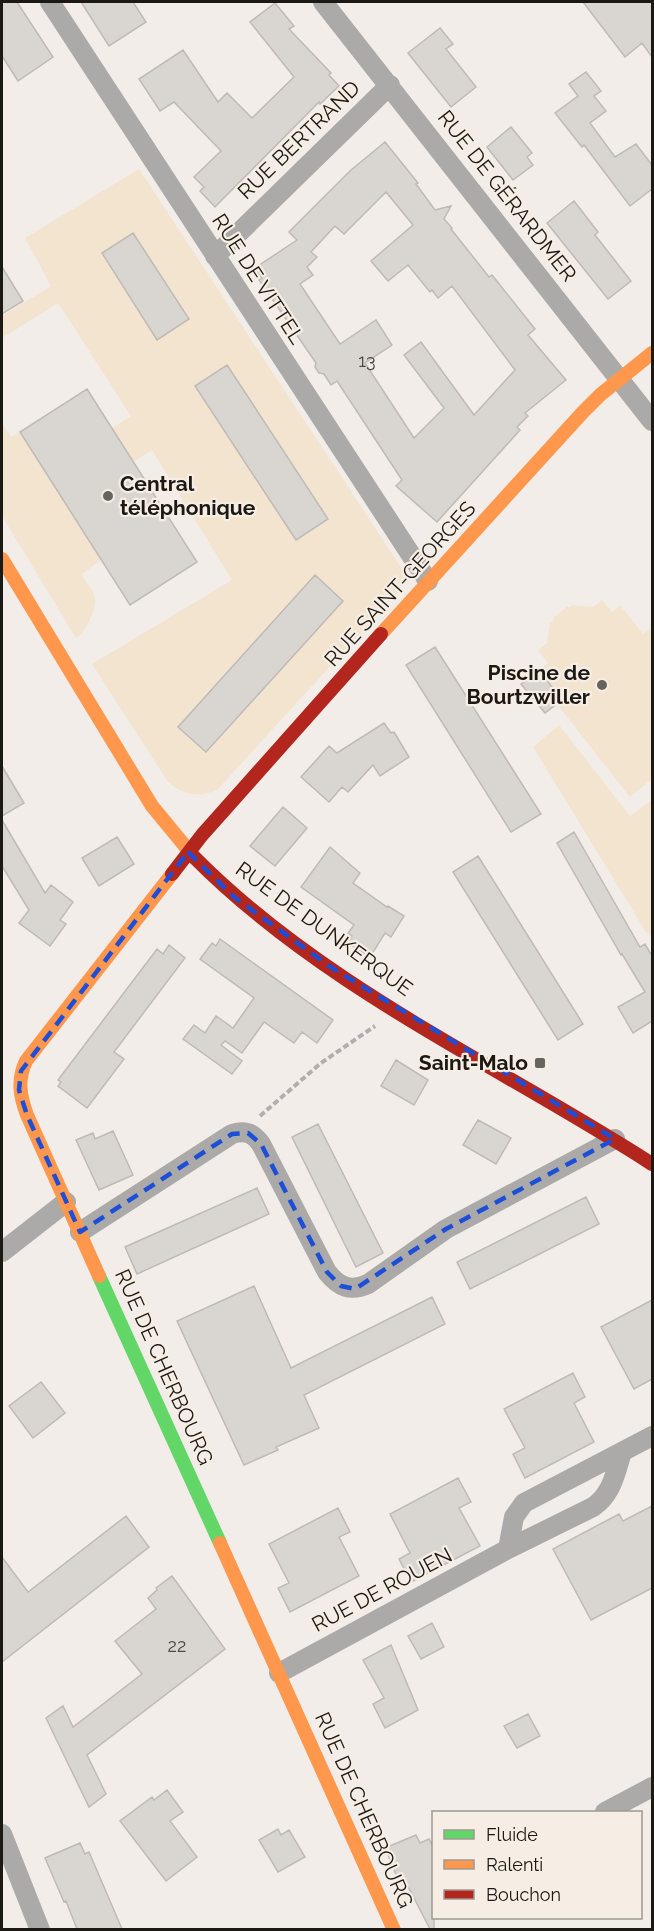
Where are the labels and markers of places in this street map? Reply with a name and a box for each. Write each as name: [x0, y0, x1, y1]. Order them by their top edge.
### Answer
place label: Central téléphonique: [120, 471, 256, 520]
marker: Central téléphonique: [101, 489, 115, 503]
place label: Piscine de Bourtzwiller: [466, 660, 590, 709]
marker: Piscine de Bourtzwiller: [595, 678, 609, 692]
place label: Saint-Malo: [419, 1050, 528, 1075]
marker: Saint-Malo: [533, 1056, 547, 1070]

